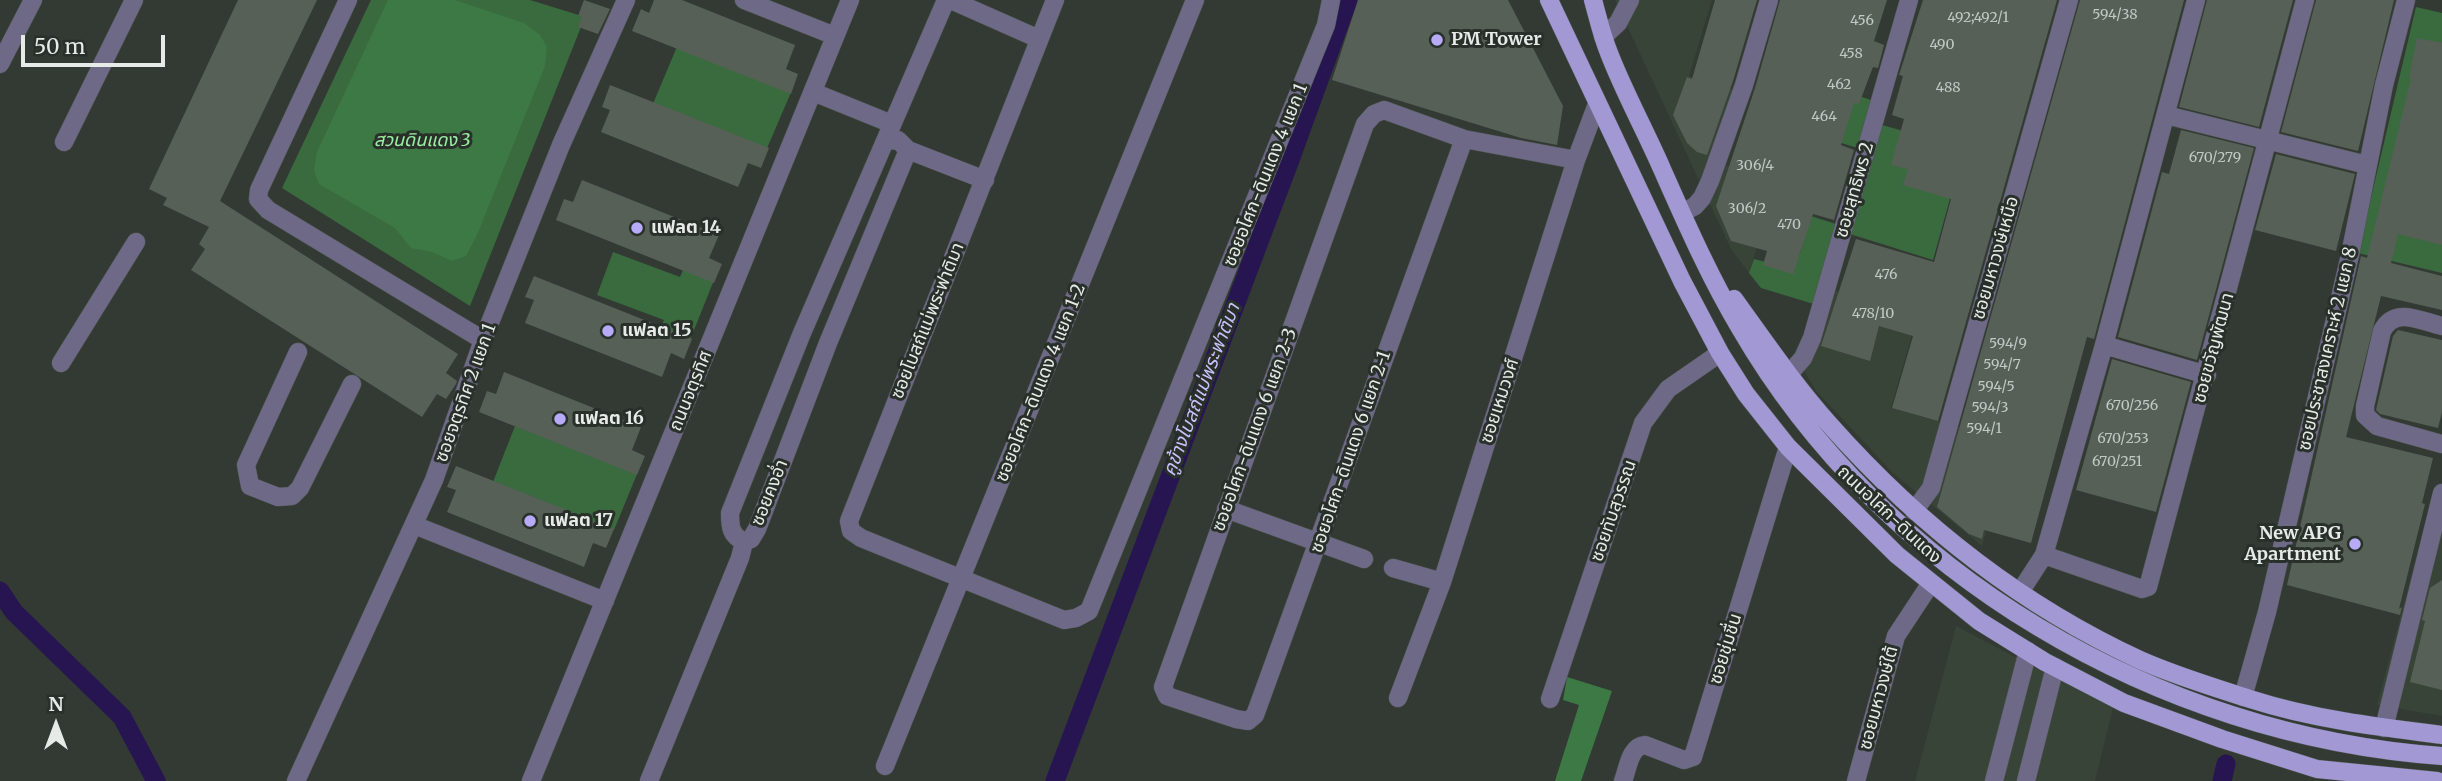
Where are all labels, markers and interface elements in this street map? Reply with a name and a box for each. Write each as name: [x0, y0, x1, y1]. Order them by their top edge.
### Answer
house number: 594/38: [2092, 7, 2138, 23]
house number: 492;492/1: [1947, 10, 2009, 26]
house number: 456: [1850, 13, 1874, 29]
scale bar: [24, 21, 168, 65]
place label: PM Tower: [1451, 29, 1542, 51]
marker: PM Tower: [1429, 32, 1445, 48]
text: 50 m: [34, 33, 85, 60]
house number: 490: [1929, 37, 1955, 53]
house number: 458: [1839, 46, 1863, 62]
house number: 462: [1827, 77, 1851, 93]
street label: ซอยอโศก-ดินแดง 4 แยก 1: [1219, 80, 1313, 270]
house number: 488: [1935, 80, 1961, 96]
house number: 464: [1811, 109, 1837, 125]
park label: สวนดินแดง 3: [374, 130, 470, 152]
street label: ซอยสุทธิพร 2: [1831, 140, 1879, 240]
house number: 670/279: [2189, 150, 2241, 166]
house number: 306/4: [1736, 158, 1774, 174]
street label: ซอยมหาวงษ์เหนือ: [1968, 194, 2024, 322]
house number: 306/2: [1728, 201, 1766, 217]
place label: แฟลต 14: [651, 217, 721, 239]
house number: 470: [1777, 217, 1801, 233]
marker: แฟลต 14: [629, 220, 645, 236]
street label: ซอยโบสถ์แม่พระฟาติมา: [887, 240, 969, 402]
street label: ซอยประชาสงเคราะห์ 2 แยก 8: [2294, 245, 2362, 453]
house number: 476: [1875, 267, 1897, 283]
street label: ซอยอโศก-ดินแดง 4 แยก 1-2: [991, 281, 1091, 485]
street label: ซอยขวัญพัฒนา: [2189, 291, 2239, 405]
water label: คูข้างโบสถ์แม่พระฟาติมา: [1159, 301, 1245, 479]
house number: 478/10: [1852, 306, 1894, 322]
place label: แฟลต 15: [622, 320, 691, 342]
street label: ซอยจตุรทิศ 2 แยก 1: [431, 321, 501, 465]
marker: แฟลต 15: [600, 323, 616, 339]
street label: ซอยอโศก-ดินแดง 6 แยก 2-3: [1208, 325, 1302, 535]
house number: 594/9: [1989, 336, 2027, 352]
street label: ถนนจตุรทิศ: [665, 348, 717, 434]
street label: ซอยอโศก-ดินแดง 6 แยก 2-1: [1306, 348, 1396, 556]
street label: ซอยเหมวงศ์: [1476, 356, 1524, 446]
house number: 594/7: [1983, 357, 2021, 373]
house number: 594/5: [1977, 379, 2015, 395]
house number: 670/256: [2106, 398, 2158, 414]
house number: 594/3: [1971, 400, 2009, 416]
place label: แฟลต 16: [574, 408, 644, 430]
marker: แฟลต 16: [552, 411, 568, 427]
house number: 594/1: [1966, 421, 2002, 437]
house number: 670/253: [2097, 431, 2149, 447]
house number: 670/251: [2092, 454, 2142, 470]
street label: ซอยคงอ่ำ: [747, 457, 793, 529]
street label: ซอยทับสุวรรณ: [1587, 457, 1641, 565]
street label: ถนนอโศก-ดินแดง: [1833, 461, 1945, 569]
place label: แฟลต 17: [544, 510, 613, 532]
marker: แฟลต 17: [522, 513, 538, 529]
place label: New APG Apartment: [2244, 523, 2341, 566]
marker: New APG Apartment: [2347, 536, 2363, 552]
street label: ซอยชุ่มชื่น: [1705, 611, 1747, 687]
street label: ซอยมหาวงษ์ใต้: [1855, 644, 1903, 752]
north arrow: [21, 690, 91, 760]
text: N: [48, 692, 64, 716]

